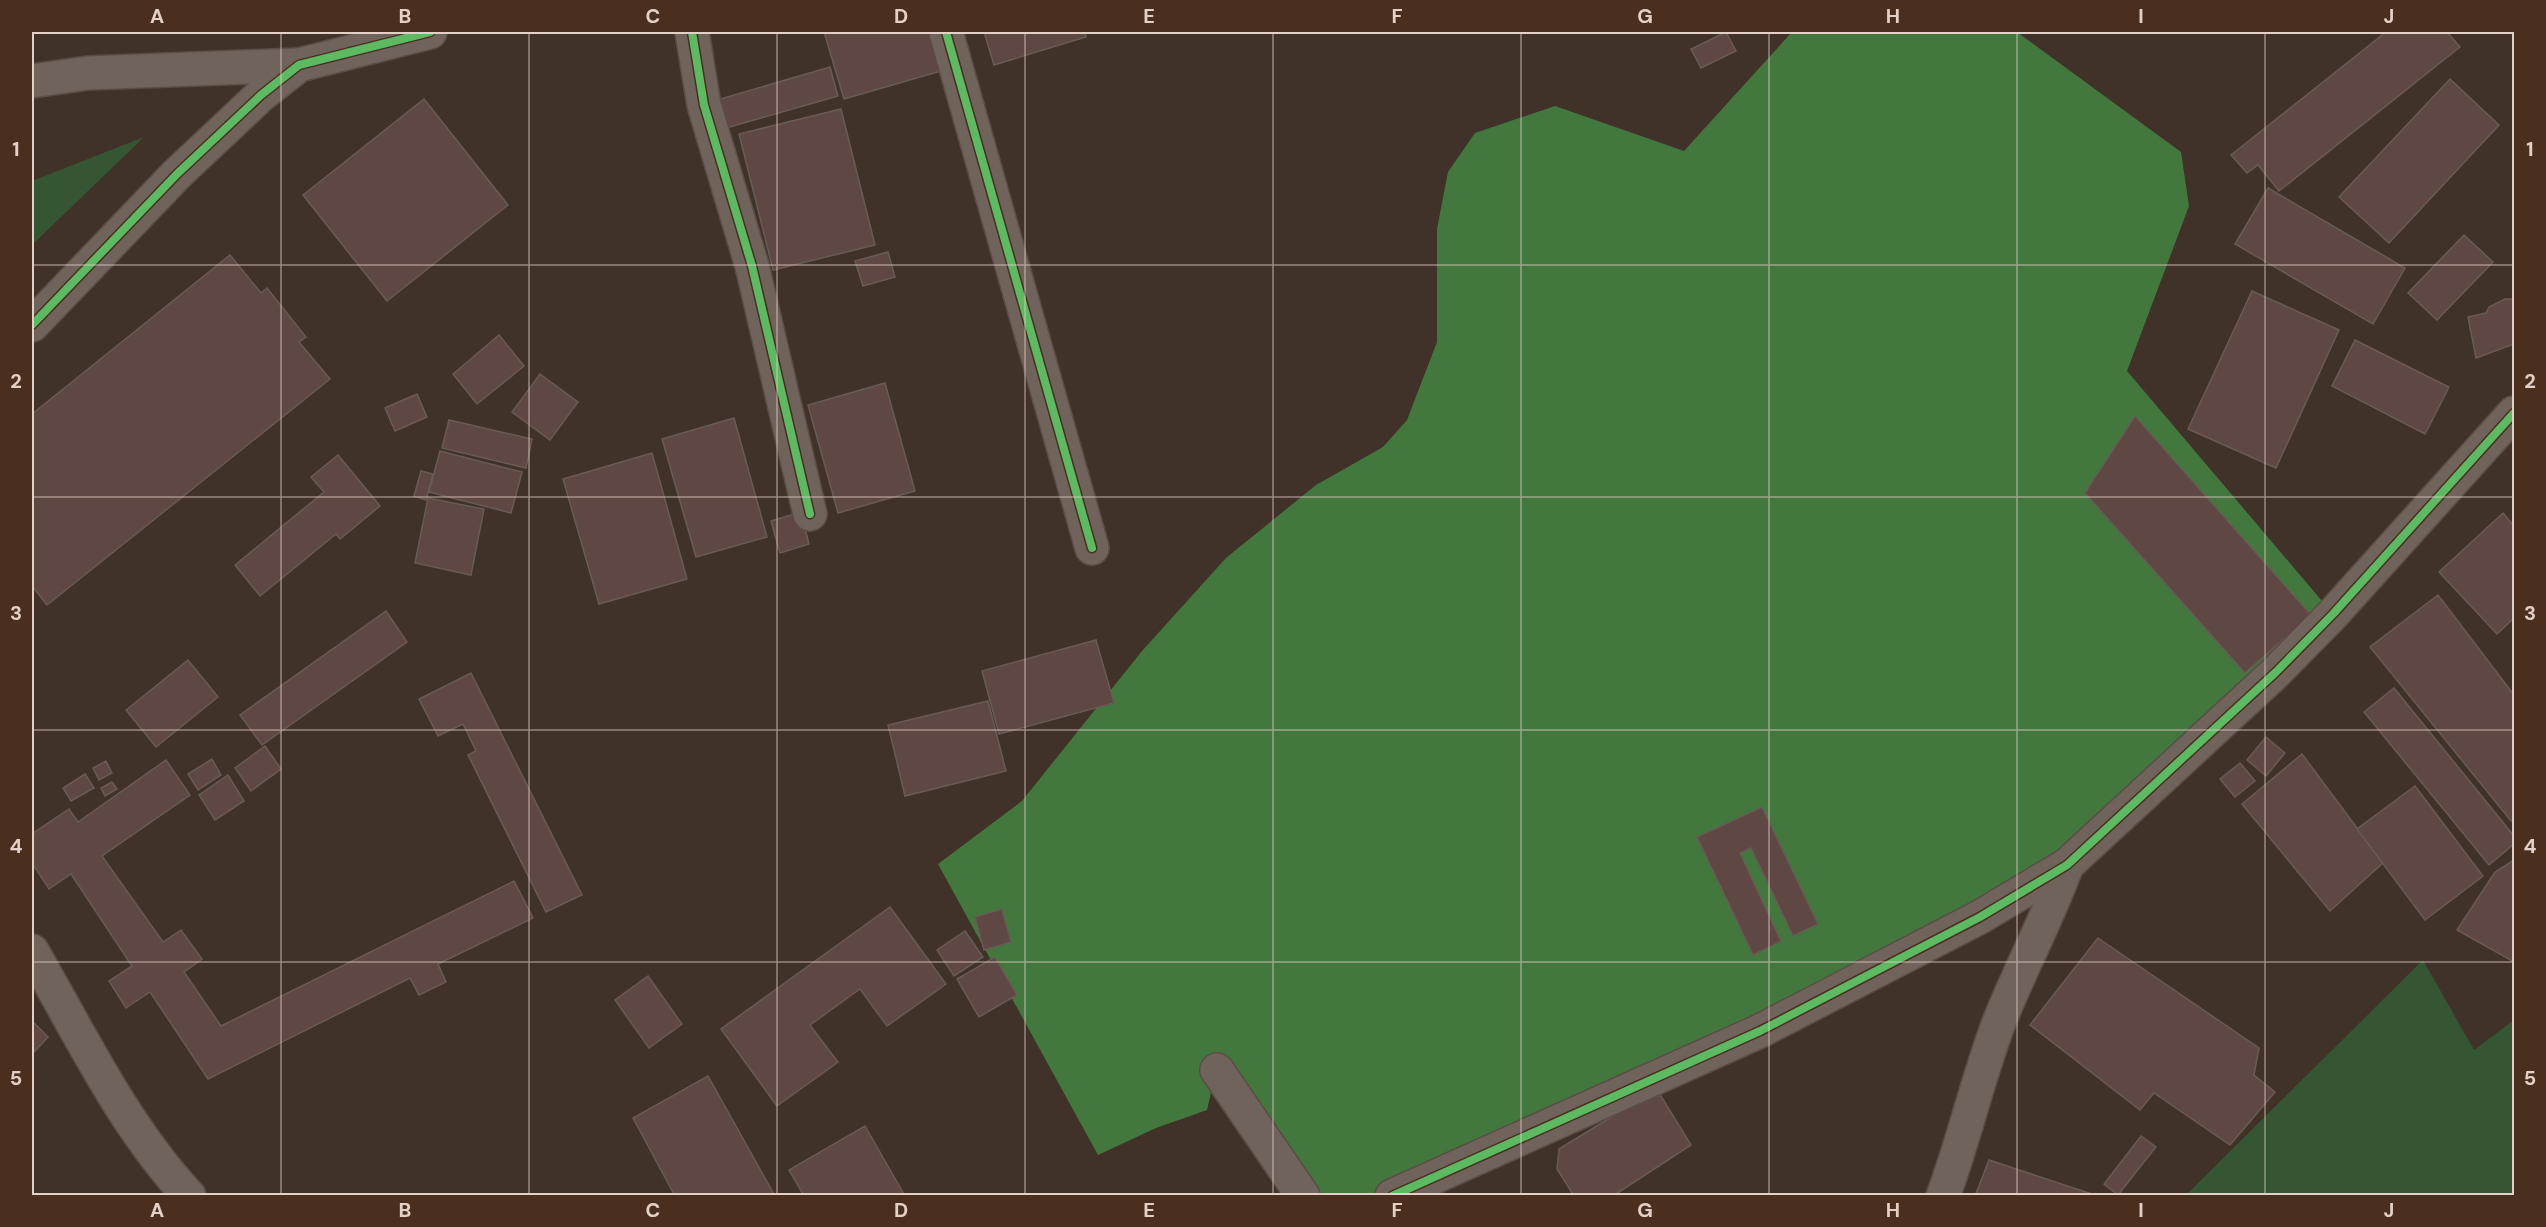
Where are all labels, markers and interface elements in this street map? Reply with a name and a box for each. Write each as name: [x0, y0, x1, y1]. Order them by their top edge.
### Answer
text: A: [150, 3, 164, 29]
text: B: [399, 3, 411, 29]
text: C: [646, 3, 660, 29]
text: D: [894, 3, 908, 29]
text: E: [1143, 3, 1155, 29]
text: F: [1391, 3, 1403, 29]
text: G: [1637, 3, 1653, 29]
text: H: [1886, 3, 1900, 29]
text: I: [2138, 3, 2144, 29]
text: J: [2384, 3, 2394, 29]
text: 1: [12, 136, 20, 162]
text: 1: [2526, 136, 2534, 162]
text: 2: [10, 368, 22, 394]
text: 2: [2524, 368, 2536, 394]
text: 3: [10, 600, 22, 626]
text: 3: [2524, 600, 2536, 626]
text: 4: [10, 833, 23, 859]
text: 4: [2524, 833, 2537, 859]
text: 5: [10, 1065, 22, 1091]
text: 5: [2524, 1065, 2536, 1091]
text: A: [150, 1197, 164, 1223]
text: B: [399, 1197, 411, 1223]
text: C: [646, 1197, 660, 1223]
text: D: [894, 1197, 908, 1223]
text: E: [1143, 1197, 1155, 1223]
text: F: [1391, 1197, 1403, 1223]
text: G: [1637, 1197, 1653, 1223]
text: H: [1886, 1197, 1900, 1223]
text: I: [2138, 1197, 2144, 1223]
text: J: [2384, 1197, 2394, 1223]

